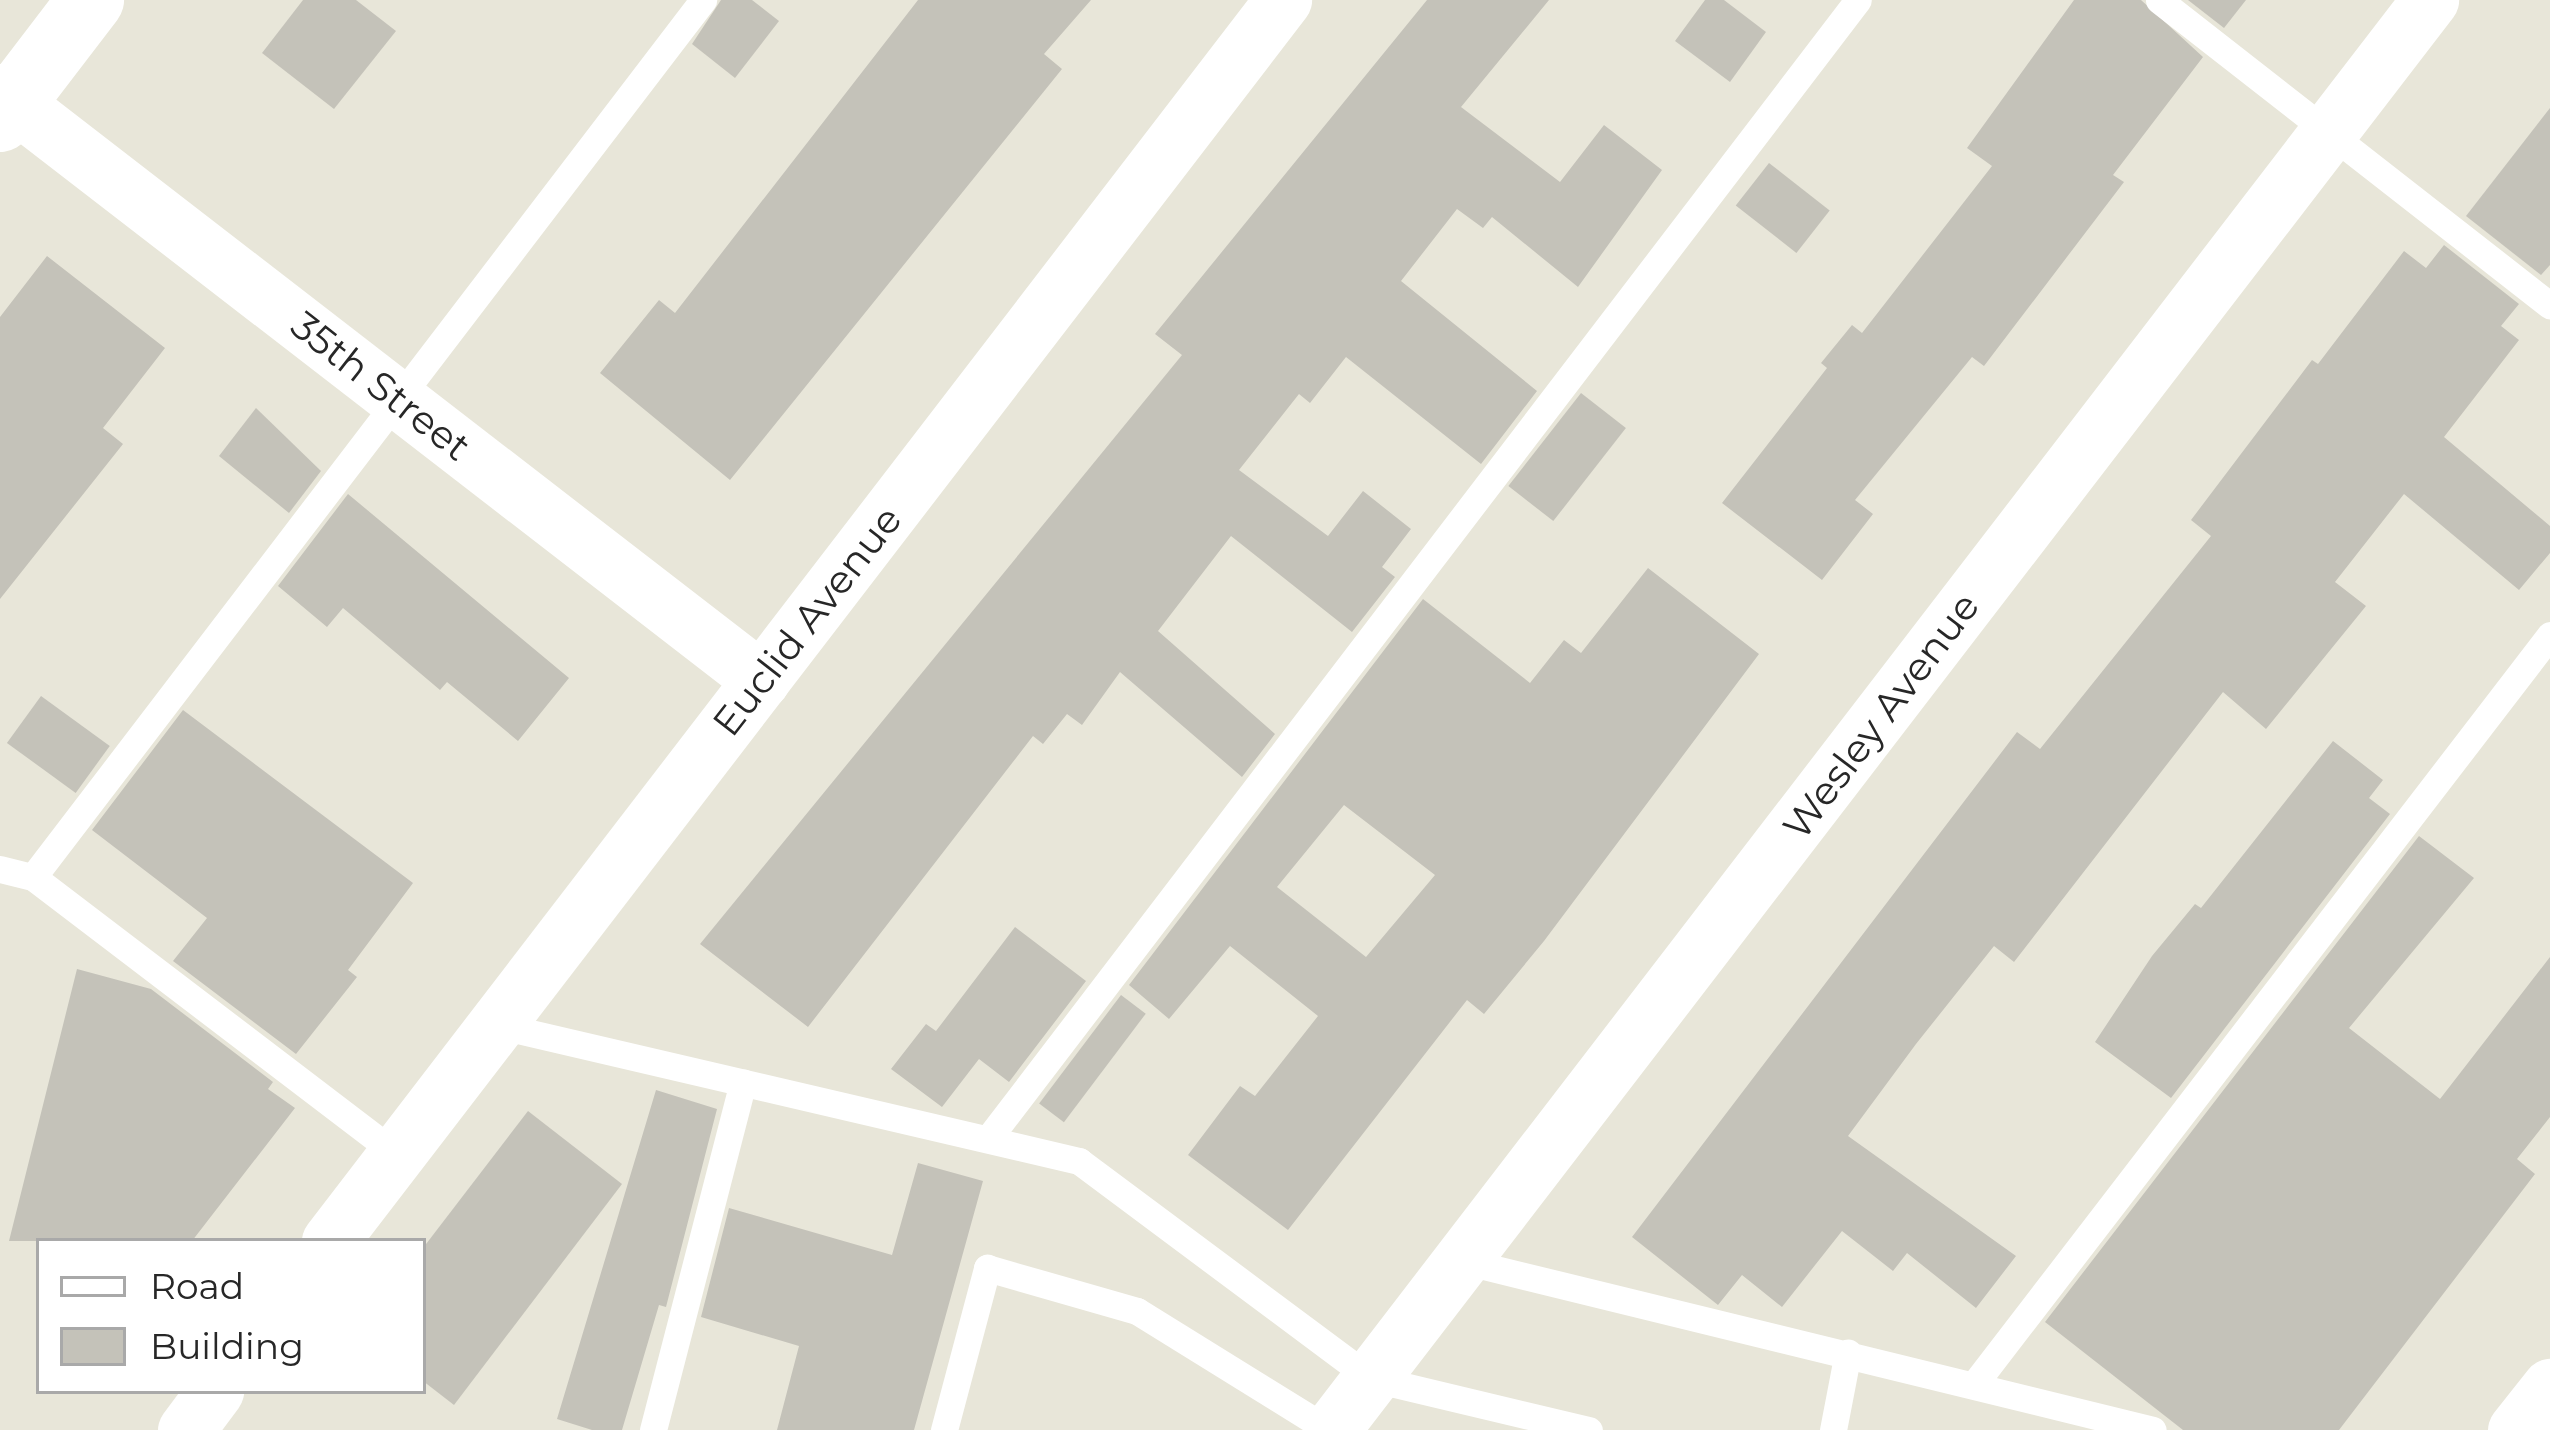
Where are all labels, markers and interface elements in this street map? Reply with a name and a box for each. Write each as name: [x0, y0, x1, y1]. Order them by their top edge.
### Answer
street label: 35th Street: [282, 302, 480, 470]
street label: Euclid Avenue: [703, 497, 911, 745]
street label: Wesley Avenue: [1773, 584, 1989, 848]
legend: [36, 1238, 426, 1394]
text: Road: [150, 1264, 244, 1308]
text: Building: [150, 1324, 304, 1368]

